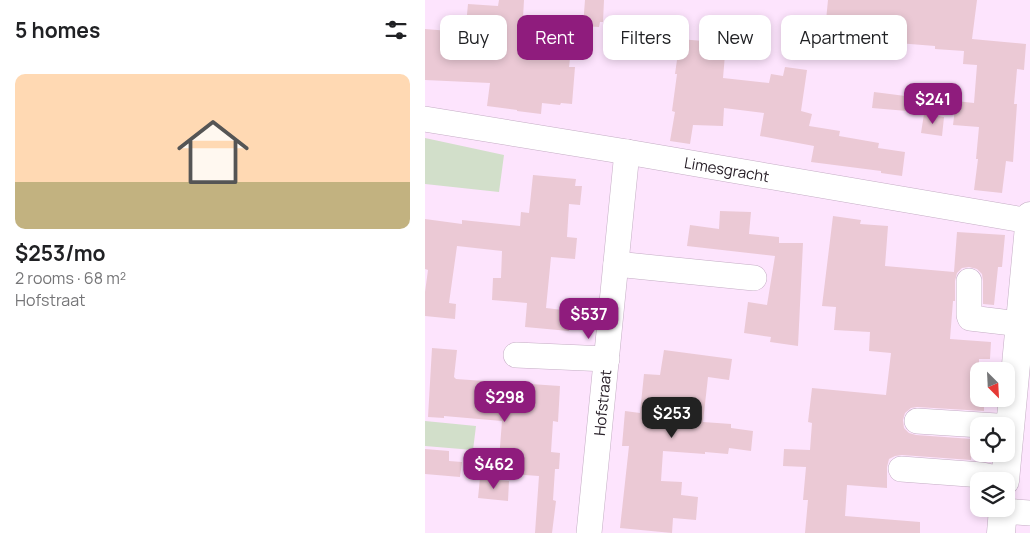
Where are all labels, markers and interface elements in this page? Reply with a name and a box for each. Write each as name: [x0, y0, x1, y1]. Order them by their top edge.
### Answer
chip: Buy: [440, 15, 507, 60]
chip: Rent: [517, 15, 593, 60]
chip: Filters: [603, 15, 689, 60]
chip: New: [699, 15, 771, 60]
chip: Apartment: [781, 15, 907, 60]
text: 5 homes: [15, 16, 100, 44]
icon: filters: [382, 16, 410, 44]
pin: $241: [903, 82, 963, 125]
text: $241: [915, 88, 951, 110]
icon: home: [168, 107, 258, 197]
street label: Limesgracht: [683, 151, 771, 187]
text: $253/mo: [15, 239, 105, 267]
text: 2 rooms · 68 m²: [15, 267, 126, 289]
text: Hofstraat: [15, 289, 86, 311]
pin: $537: [559, 298, 619, 340]
text: $537: [570, 303, 608, 325]
north arrow: [970, 362, 1015, 408]
map controls: [970, 362, 1015, 517]
street label: Hofstraat: [588, 369, 616, 437]
pin: $298: [475, 380, 535, 423]
text: $298: [485, 386, 525, 408]
pin: $253: [642, 396, 702, 439]
text: $253: [653, 402, 691, 424]
button: locate: [970, 417, 1015, 462]
pin: $462: [464, 448, 524, 490]
text: $462: [474, 453, 514, 475]
button: layers: [970, 472, 1015, 517]

